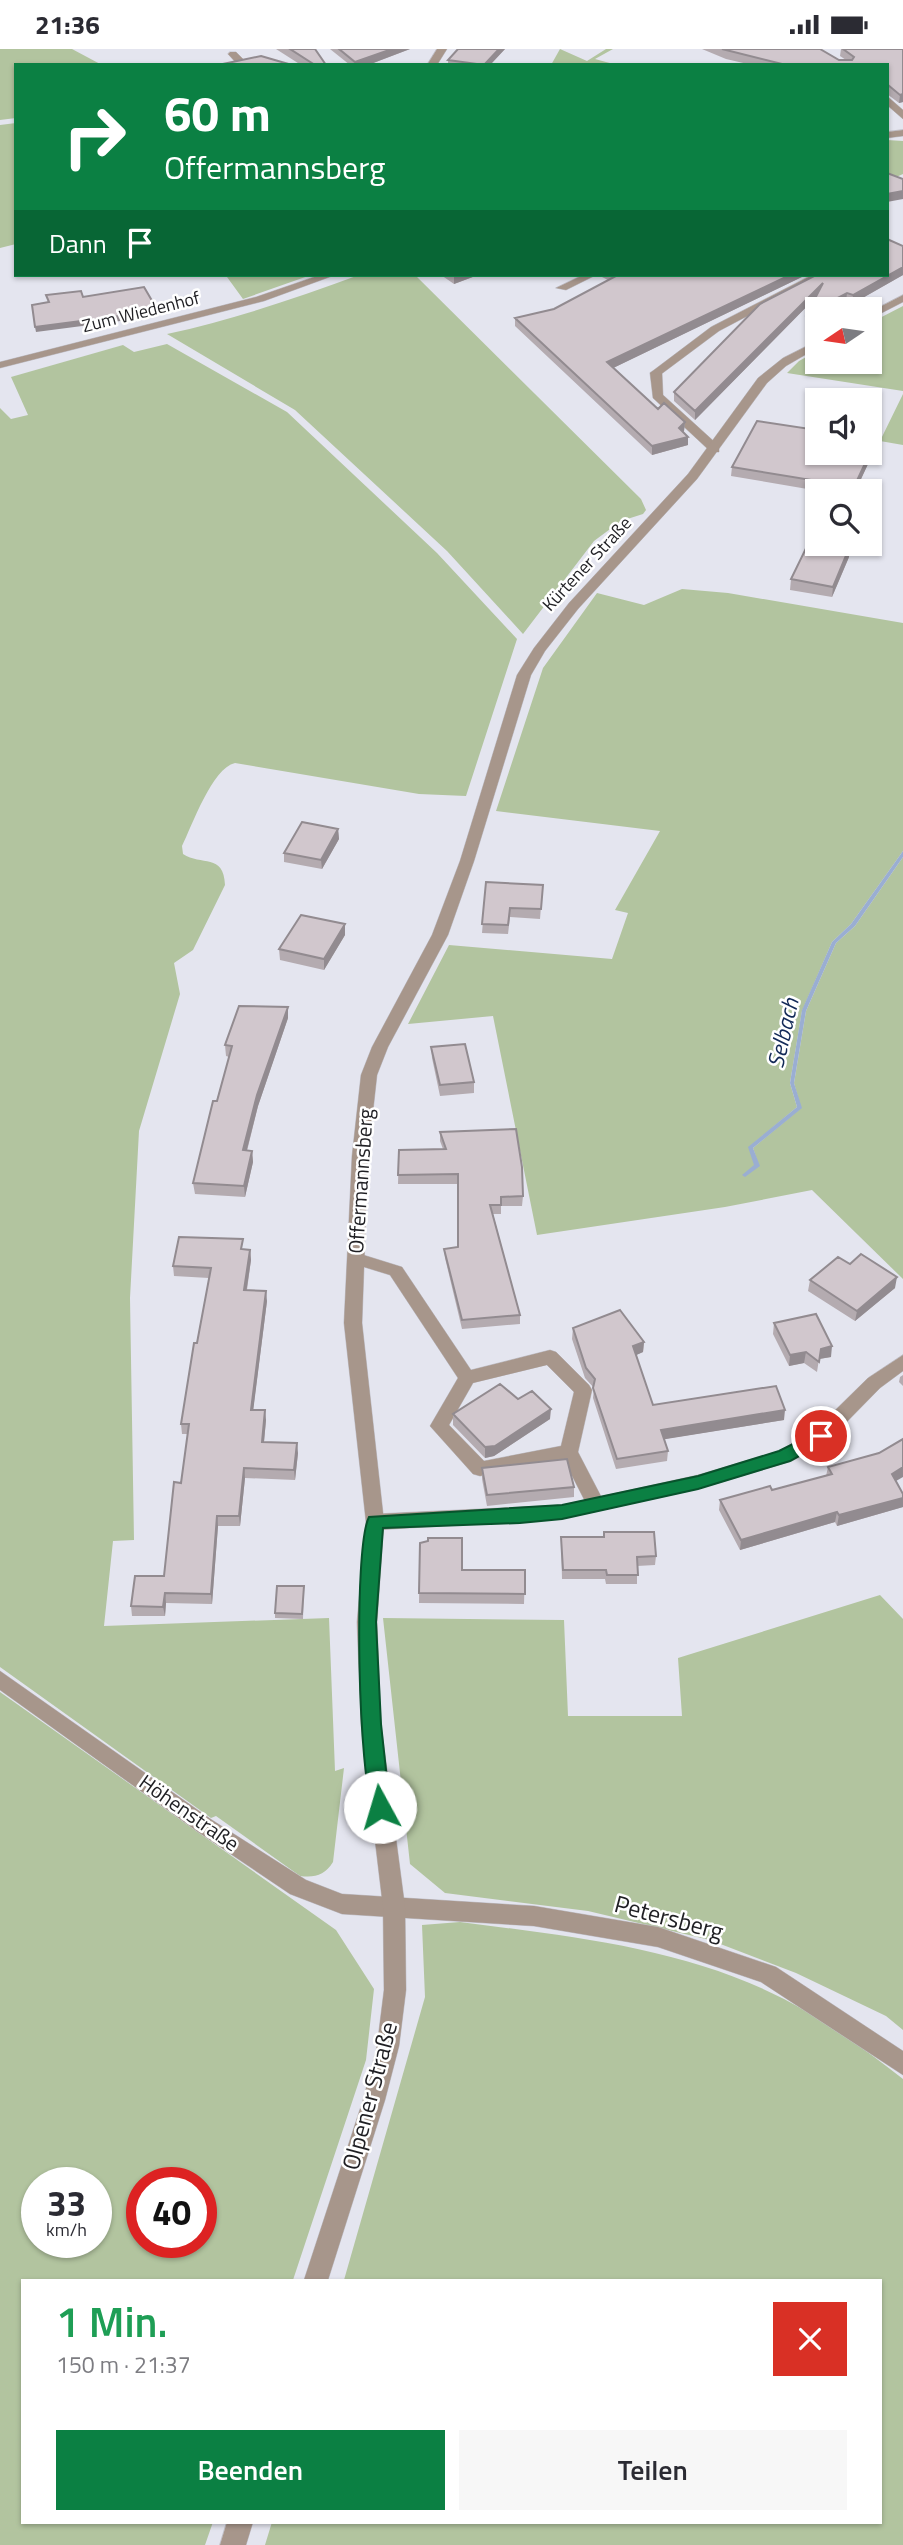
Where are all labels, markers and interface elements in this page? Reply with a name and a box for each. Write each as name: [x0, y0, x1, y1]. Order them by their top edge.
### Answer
text: 21:36: [35, 5, 100, 44]
text: 60 m: [164, 75, 271, 150]
icon: right: [49, 91, 140, 182]
text: Offermannsberg: [164, 143, 386, 191]
text: Dann: [49, 224, 107, 263]
icon: arrive: [121, 224, 159, 262]
street label: Zum Wiedenhof: [79, 284, 203, 339]
north arrow: [805, 297, 882, 375]
map controls: [805, 297, 882, 556]
button: sound: [805, 388, 882, 465]
button: search: [805, 479, 882, 556]
street label: Kürtener Straße: [536, 510, 638, 617]
water label: Selbach: [757, 994, 808, 1071]
street label: Offermannsberg: [339, 1107, 381, 1255]
pin: [791, 1406, 851, 1466]
icon: arrive: [802, 1417, 840, 1455]
street label: Höhenstraße: [133, 1766, 246, 1859]
position arrow: [343, 1770, 417, 1844]
street label: Petersberg: [611, 1885, 728, 1949]
street label: Olpener Straße: [332, 2018, 406, 2174]
speed limit sign: 40: [126, 2167, 217, 2258]
text: 33: [47, 2176, 86, 2230]
text: km/h: [46, 2216, 87, 2243]
text: 1 Min.: [56, 2289, 168, 2353]
button: close: [773, 2302, 847, 2376]
text: 150 m · 21:37: [56, 2347, 191, 2382]
button: Beenden: [56, 2430, 445, 2510]
button: Teilen: [459, 2430, 847, 2510]

